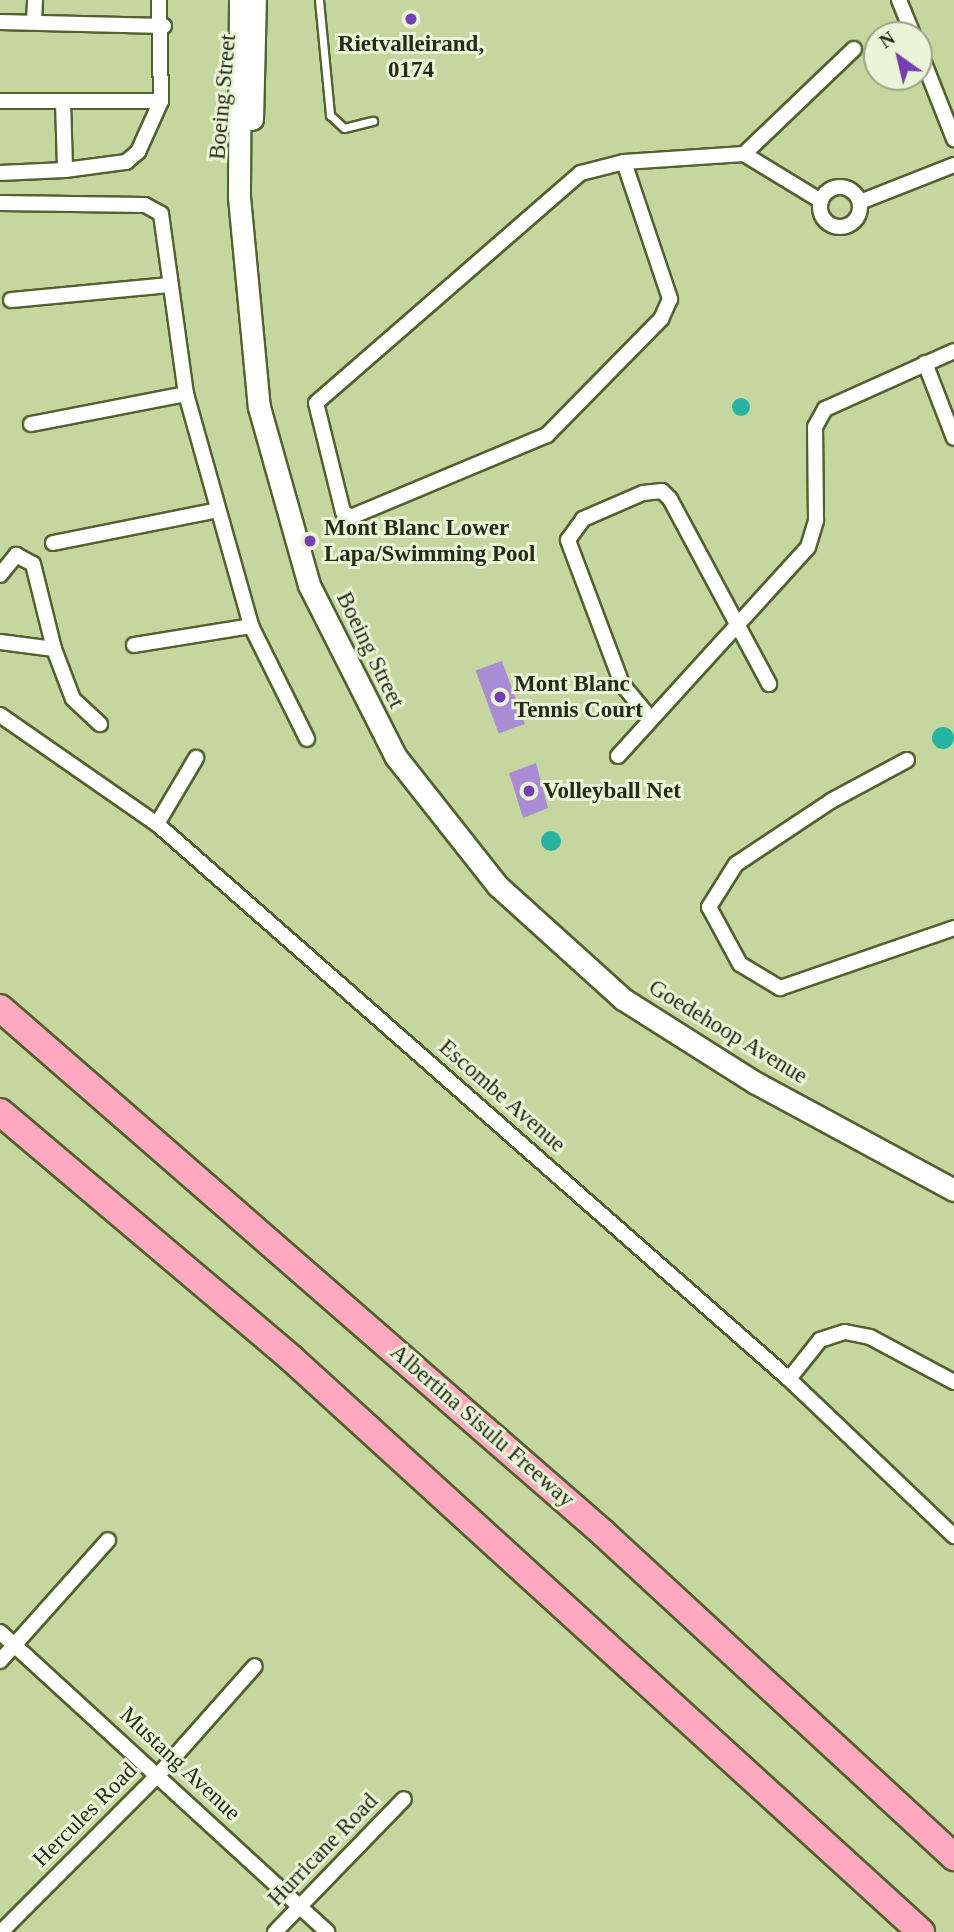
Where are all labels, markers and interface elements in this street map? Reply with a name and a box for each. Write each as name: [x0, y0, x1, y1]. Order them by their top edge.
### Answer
marker: Rietvalleirand, 0174: [403, 11, 419, 27]
north arrow: [863, 21, 933, 91]
text: N: [876, 27, 899, 52]
place label: Rietvalleirand, 0174: [338, 30, 484, 84]
street label: Boeing Street: [204, 33, 242, 161]
place label: Mont Blanc Lower Lapa/Swimming Pool: [324, 514, 536, 568]
marker: Mont Blanc Lower Lapa/Swimming Pool: [302, 533, 318, 549]
street label: Boeing Street: [330, 587, 410, 713]
place label: Mont Blanc Tennis Court: [514, 670, 643, 724]
marker: Mont Blanc Tennis Court: [492, 689, 508, 705]
place label: Volleyball Net: [543, 777, 681, 805]
marker: Volleyball Net: [521, 783, 537, 799]
street label: Goedehoop Avenue: [643, 973, 813, 1091]
street label: Escombe Avenue: [433, 1033, 571, 1159]
street label: Albertina Sisulu Freeway: [384, 1338, 580, 1514]
street label: Mustang Avenue: [114, 1701, 246, 1827]
street label: Hercules Road: [27, 1757, 143, 1873]
street label: Hurricane Road: [262, 1788, 384, 1912]

